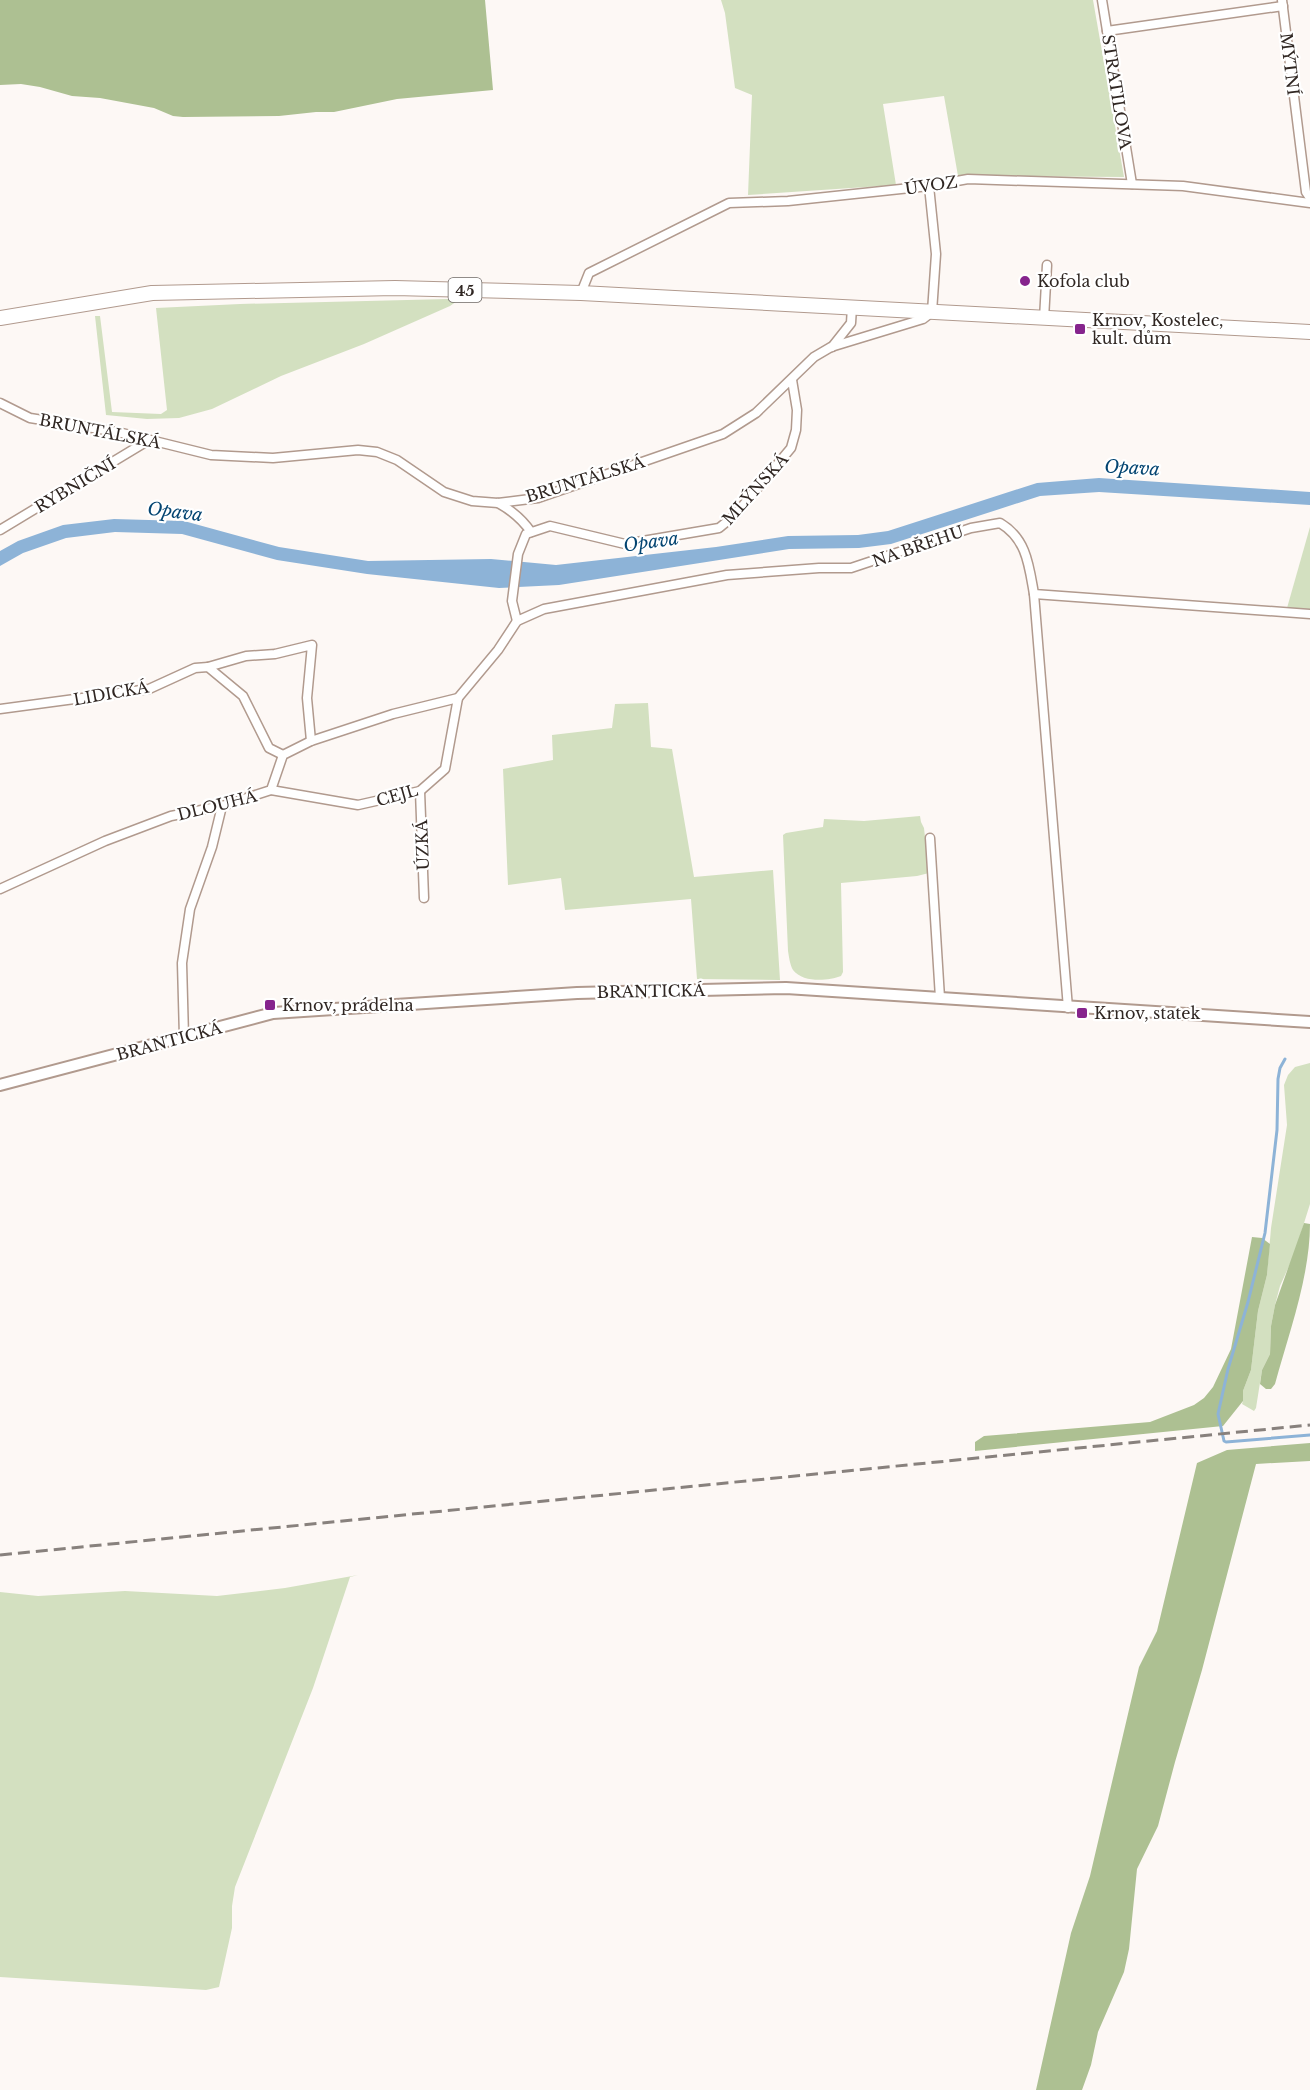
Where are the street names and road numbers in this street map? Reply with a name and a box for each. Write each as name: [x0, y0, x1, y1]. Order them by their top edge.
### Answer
street label: MÝTNÍ: [1276, 31, 1304, 97]
street label: STRATILOVA: [1098, 33, 1136, 152]
street label: ÚVOZ: [903, 171, 959, 199]
road number: 45: [448, 278, 482, 302]
street label: BRUNTÁLSKÁ: [37, 409, 163, 453]
street label: MLÝNSKÁ: [718, 449, 793, 529]
street label: BRUNTÁLSKÁ: [523, 451, 648, 507]
street label: RYBNIČNÍ: [31, 453, 119, 517]
street label: NA BŘEHU: [870, 521, 967, 571]
street label: LIDICKÁ: [72, 676, 151, 709]
street label: CEJL: [374, 779, 420, 810]
street label: DLOUHÁ: [175, 785, 260, 825]
street label: ÚZKÁ: [411, 819, 433, 871]
street label: BRANTICKÁ: [597, 980, 706, 1002]
street label: BRANTICKÁ: [114, 1017, 225, 1065]

